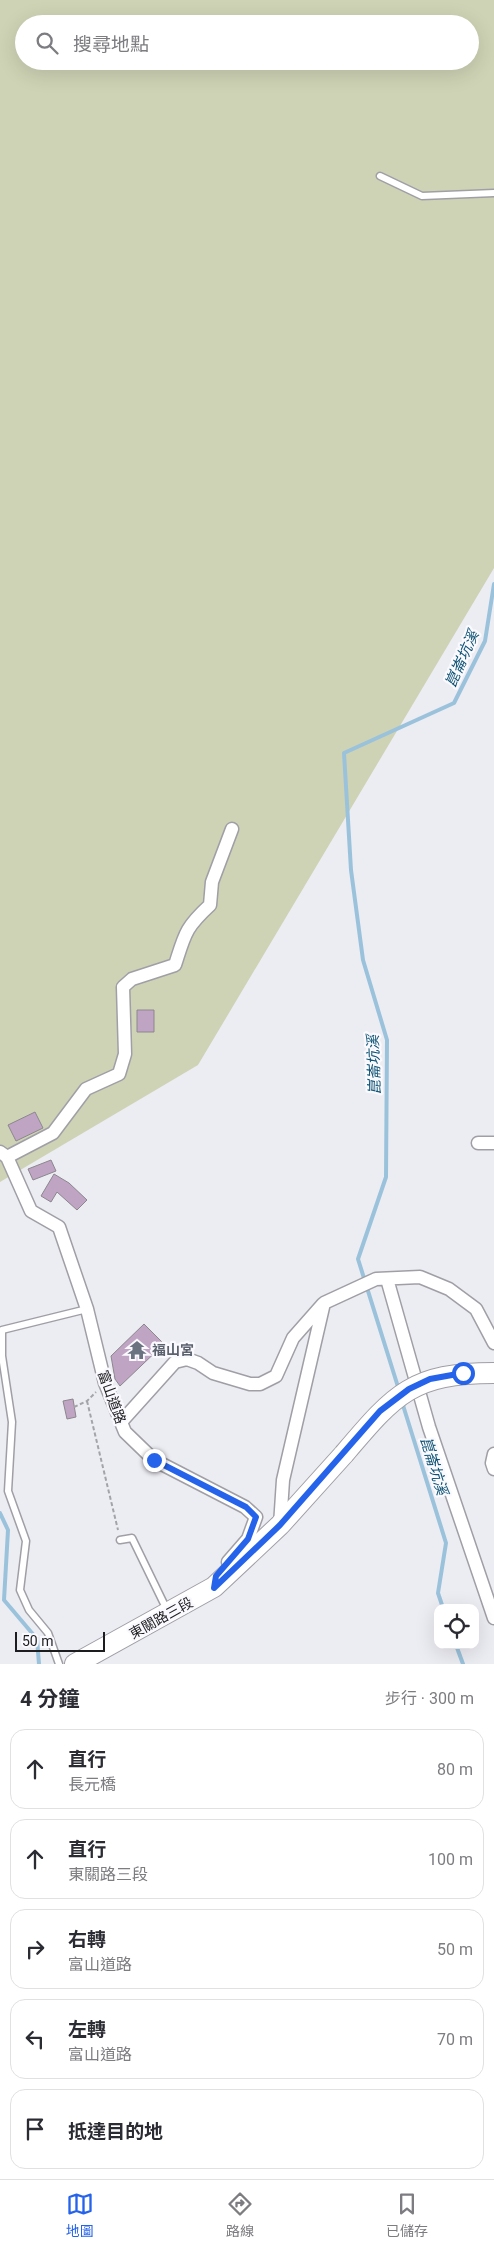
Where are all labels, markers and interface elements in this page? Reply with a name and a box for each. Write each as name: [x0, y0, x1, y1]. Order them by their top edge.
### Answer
search box: [15, 15, 479, 70]
icon: search: [33, 29, 61, 57]
text: 搜尋地點: [73, 33, 149, 56]
water label: 崑崙坑溪: [442, 626, 483, 690]
water label: 崑崙坑溪: [364, 1033, 384, 1095]
temple icon: 福山宮: [126, 1339, 148, 1361]
place label: 福山宮: [152, 1342, 194, 1358]
route start: [452, 1362, 475, 1385]
street label: 富山道路: [95, 1368, 129, 1426]
water label: 崑崙坑溪: [417, 1435, 452, 1499]
route end: [143, 1449, 166, 1472]
street label: 東關路三段: [127, 1594, 195, 1642]
map controls: [434, 1604, 479, 1649]
button: locate: [434, 1604, 479, 1649]
scale bar: [15, 1629, 105, 1652]
text: 50 m: [22, 1633, 54, 1649]
text: 4 分鐘: [20, 1687, 79, 1711]
text: 步行 · 300 m: [385, 1689, 474, 1708]
text: 直行: [68, 1748, 106, 1771]
icon: ahead: [21, 1755, 49, 1783]
text: 80 m: [437, 1760, 473, 1779]
text: 長元橋: [68, 1775, 116, 1794]
text: 直行: [68, 1838, 106, 1861]
icon: ahead: [21, 1845, 49, 1873]
text: 100 m: [428, 1850, 473, 1869]
text: 東關路三段: [68, 1865, 148, 1884]
text: 右轉: [68, 1928, 106, 1951]
icon: right: [21, 1935, 49, 1963]
text: 50 m: [437, 1940, 473, 1959]
text: 富山道路: [68, 1955, 132, 1974]
text: 左轉: [68, 2018, 106, 2041]
icon: left: [21, 2025, 49, 2053]
text: 70 m: [437, 2030, 473, 2049]
text: 富山道路: [68, 2045, 132, 2064]
icon: arrive: [21, 2115, 49, 2143]
text: 抵達目的地: [68, 2120, 163, 2143]
tab: 地圖: [66, 2190, 94, 2240]
tab: 路線: [226, 2190, 254, 2240]
tab: 已儲存: [386, 2190, 428, 2240]

